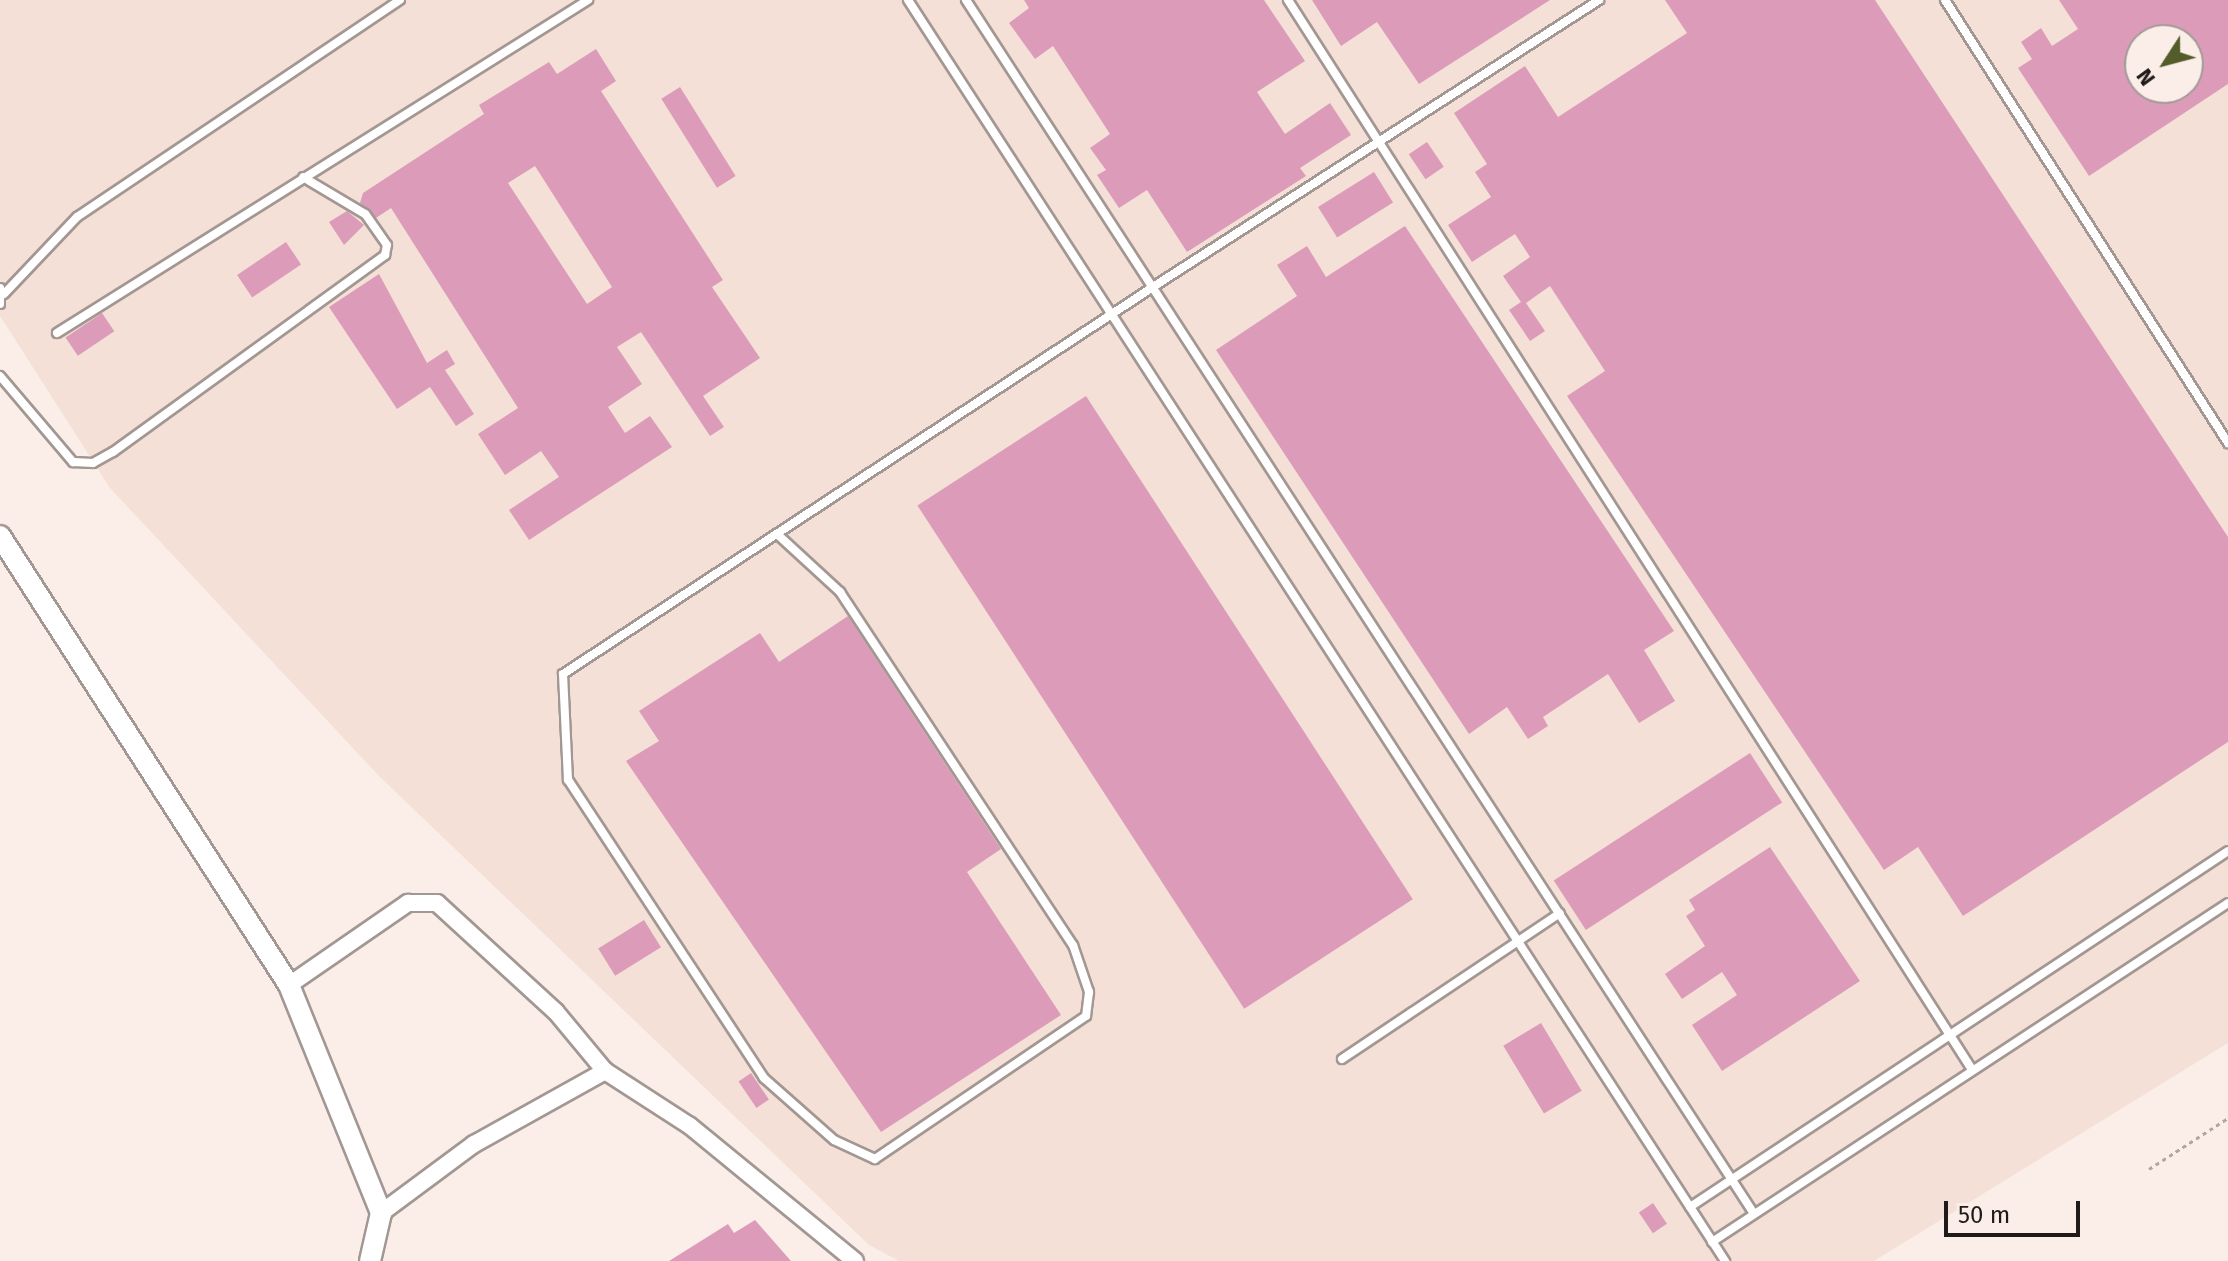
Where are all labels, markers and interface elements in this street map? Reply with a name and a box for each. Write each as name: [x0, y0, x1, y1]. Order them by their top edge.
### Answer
north arrow: [2124, 24, 2204, 104]
text: N: [2131, 63, 2161, 91]
scale bar: [1948, 1185, 2084, 1235]
text: 50 m: [1958, 1201, 2010, 1229]

